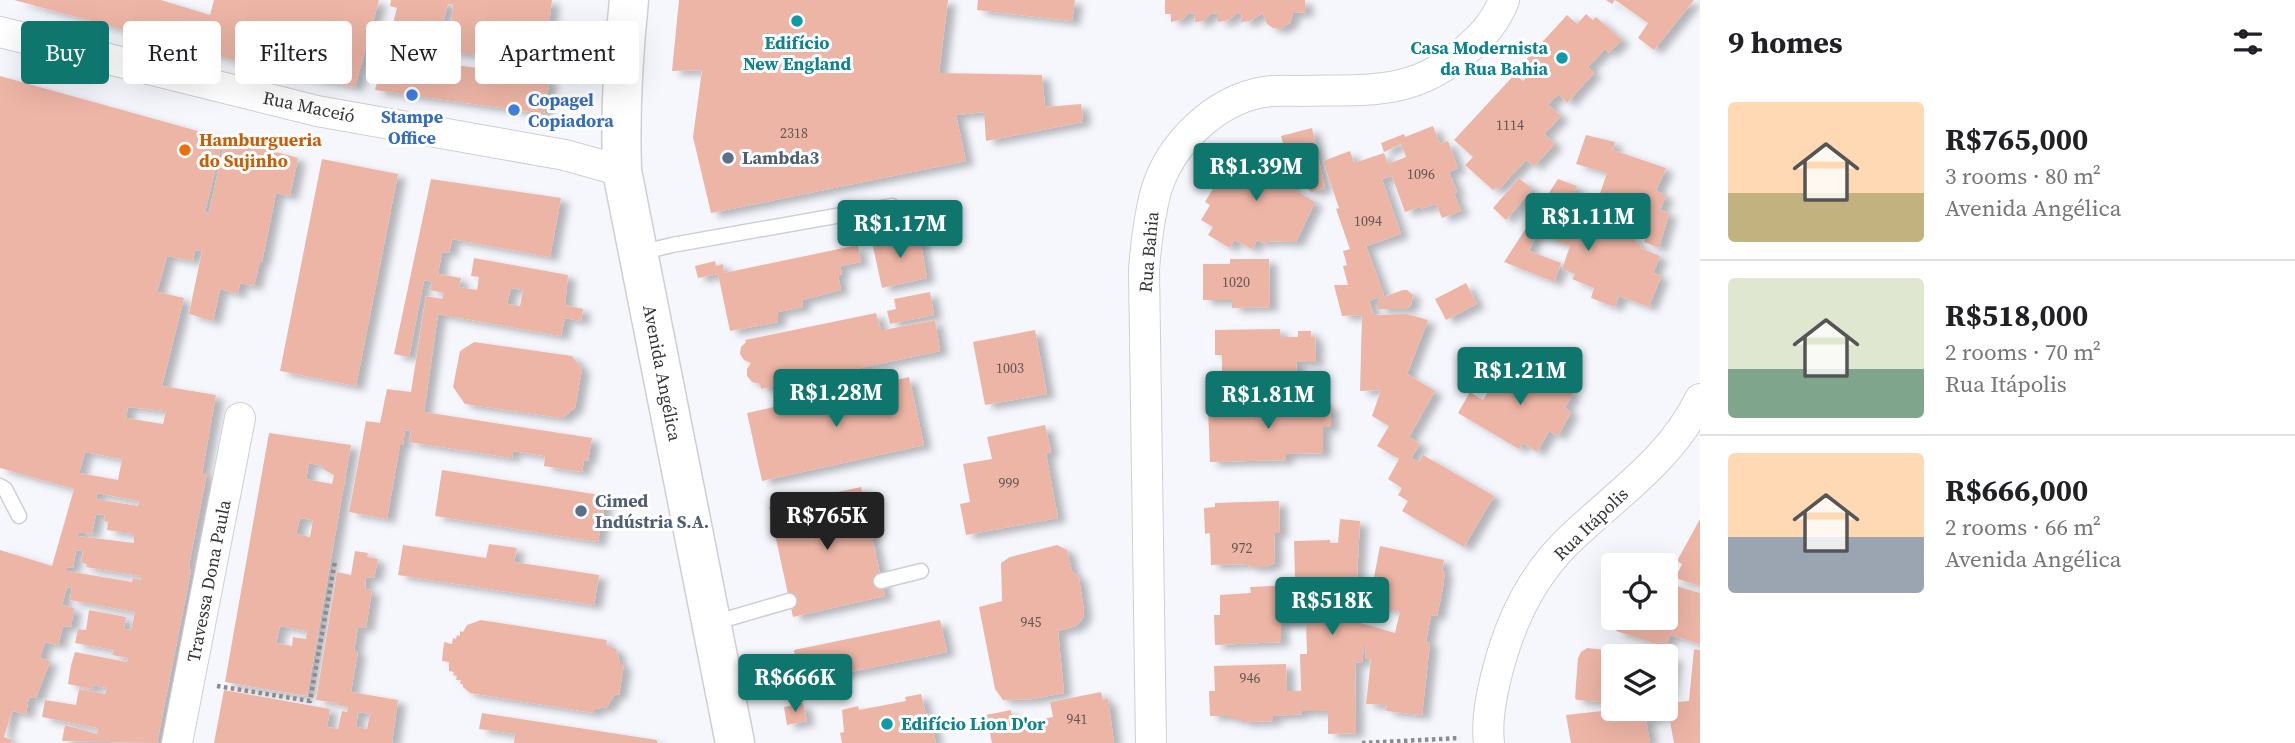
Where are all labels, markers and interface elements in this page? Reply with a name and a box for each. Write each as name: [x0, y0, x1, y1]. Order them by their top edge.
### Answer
marker: Edifício New England: [789, 13, 805, 29]
chip: Buy: [21, 21, 109, 84]
chip: Rent: [123, 21, 221, 84]
chip: Filters: [235, 21, 352, 84]
chip: New: [366, 21, 461, 84]
chip: Apartment: [475, 21, 639, 84]
text: 9 homes: [1728, 22, 1843, 63]
icon: filters: [2229, 23, 2267, 61]
place label: Edifício New England: [743, 30, 851, 76]
place label: Casa Modernista da Rua Bahia: [1410, 35, 1548, 81]
marker: Casa Modernista da Rua Bahia: [1554, 50, 1570, 66]
street label: Rua Maceió: [261, 85, 358, 128]
marker: Stampe Office: [404, 87, 420, 103]
place label: Copagel Copiadora: [528, 87, 614, 133]
marker: Copagel Copiadora: [506, 102, 522, 118]
place label: Stampe Office: [381, 104, 443, 150]
house number: 1114: [1496, 115, 1524, 135]
text: R$765,000: [1945, 119, 2088, 160]
house number: 2318: [780, 123, 808, 143]
place label: Hamburgueria do Sujinho: [199, 127, 322, 173]
icon: home: [1784, 130, 1868, 214]
marker: Hamburgueria do Sujinho: [177, 142, 193, 158]
pin: R$1.39M: [1191, 144, 1321, 203]
place label: Lambda3: [742, 145, 819, 170]
marker: Lambda3: [720, 150, 736, 166]
text: R$1.39M: [1209, 150, 1303, 182]
text: 3 rooms · 80 m²: [1945, 160, 2101, 192]
house number: 1096: [1407, 164, 1435, 184]
text: Avenida Angélica: [1945, 192, 2121, 224]
pin: R$1.11M: [1523, 194, 1653, 253]
text: R$1.11M: [1541, 200, 1635, 232]
pin: R$1.17M: [835, 201, 965, 260]
text: R$1.17M: [853, 207, 947, 239]
street label: Rua Bahia: [1133, 210, 1165, 293]
house number: 1094: [1354, 211, 1382, 231]
house number: 1020: [1222, 272, 1250, 292]
text: R$518,000: [1945, 295, 2088, 336]
street label: Avenida Angélica: [637, 303, 688, 444]
icon: home: [1784, 306, 1868, 390]
text: 2 rooms · 70 m²: [1945, 336, 2101, 368]
pin: R$1.21M: [1455, 348, 1585, 407]
text: R$1.21M: [1473, 354, 1567, 386]
house number: 1003: [996, 358, 1024, 378]
text: Rua Itápolis: [1945, 368, 2067, 400]
pin: R$1.28M: [771, 370, 901, 429]
pin: R$1.81M: [1203, 372, 1333, 431]
text: R$1.28M: [789, 376, 883, 408]
text: R$1.81M: [1221, 378, 1315, 410]
text: R$666,000: [1945, 470, 2088, 511]
house number: 999: [999, 473, 1020, 493]
street label: Rua Itápolis: [1548, 481, 1634, 566]
icon: home: [1784, 481, 1868, 565]
place label: Cimed Indústria S.A.: [595, 488, 709, 534]
pin: R$765K: [770, 492, 884, 552]
street label: Travessa Dona Paula: [180, 497, 237, 664]
text: R$765K: [786, 499, 868, 531]
marker: Cimed Indústria S.A.: [573, 503, 589, 519]
text: 2 rooms · 66 m²: [1945, 511, 2101, 543]
house number: 972: [1232, 538, 1253, 558]
text: Avenida Angélica: [1945, 543, 2121, 575]
map controls: [1601, 553, 1678, 721]
button: locate: [1601, 553, 1678, 630]
pin: R$518K: [1275, 578, 1389, 637]
text: R$518K: [1291, 584, 1373, 616]
house number: 945: [1021, 612, 1042, 632]
button: layers: [1601, 644, 1678, 721]
pin: R$666K: [738, 654, 852, 714]
text: R$666K: [754, 661, 836, 693]
house number: 946: [1240, 668, 1261, 688]
house number: 941: [1067, 709, 1088, 729]
place label: Edifício Lion D'or: [901, 711, 1046, 736]
marker: Edifício Lion D'or: [879, 716, 895, 732]

